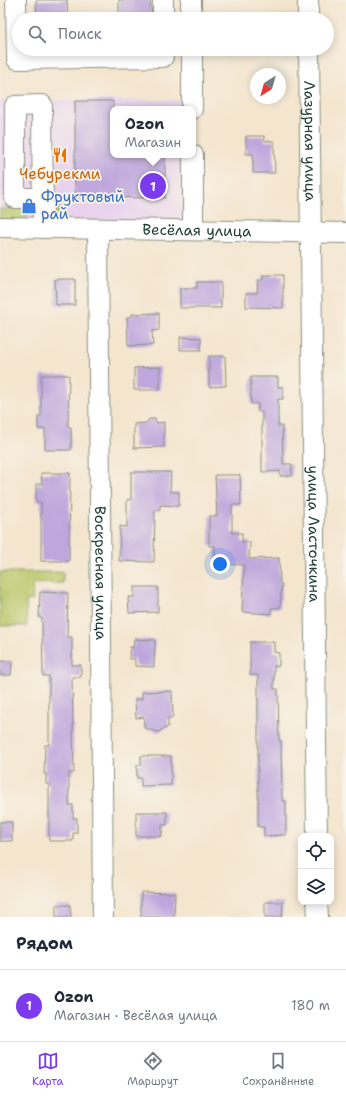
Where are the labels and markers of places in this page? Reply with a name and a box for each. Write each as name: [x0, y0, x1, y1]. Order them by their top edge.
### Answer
restaurant icon: Чебурекми: [51, 146, 69, 164]
place label: Чебурекми: [19, 164, 101, 184]
pin: 1: [140, 171, 166, 201]
place label: Фруктовый рай: [41, 187, 125, 224]
shop icon: Фруктовый рай: [20, 197, 38, 215]

